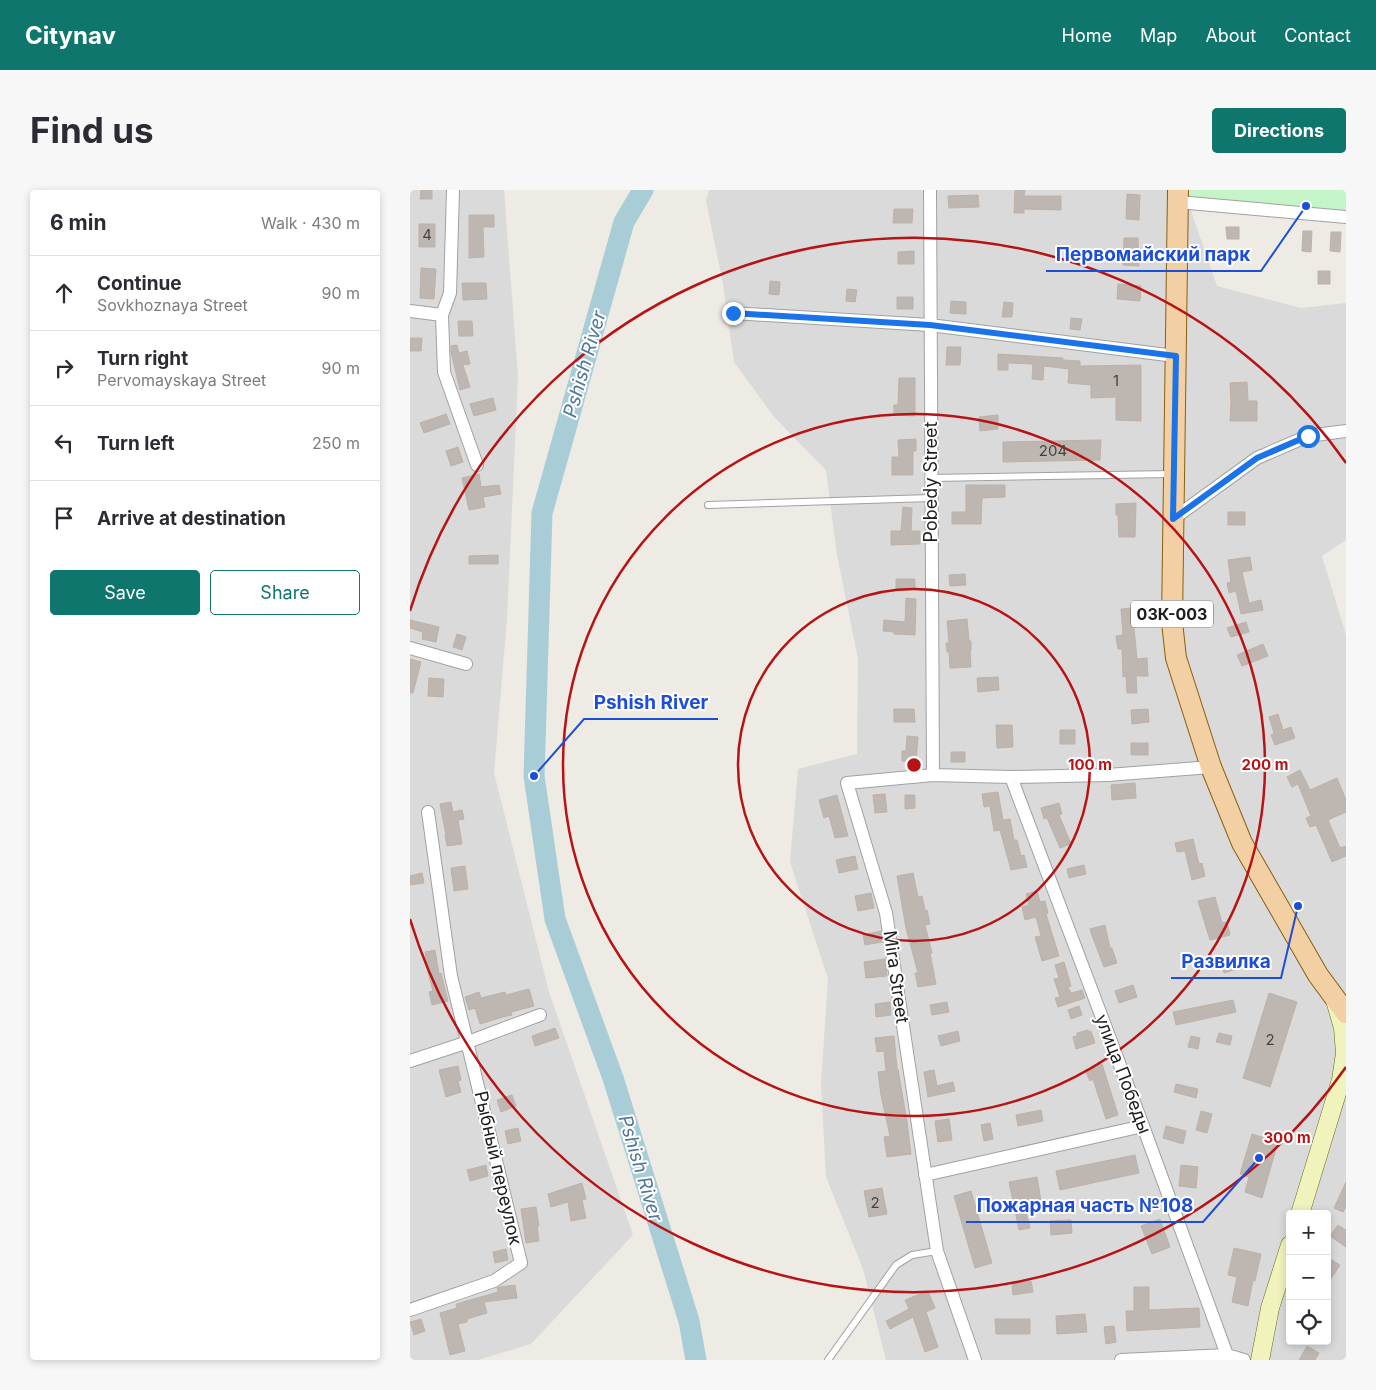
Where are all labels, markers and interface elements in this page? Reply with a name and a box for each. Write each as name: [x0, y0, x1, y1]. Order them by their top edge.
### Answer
text: Citynav: [25, 21, 116, 50]
text: Home: [1062, 25, 1112, 46]
text: Map: [1140, 25, 1177, 46]
text: About: [1205, 25, 1256, 46]
text: Contact: [1284, 25, 1351, 46]
button: Directions: [1212, 108, 1346, 153]
text: Find us: [30, 109, 154, 151]
text: 6 min: [50, 210, 107, 235]
text: Walk · 430 m: [261, 213, 360, 233]
house number: 4: [422, 225, 432, 244]
callout: Первомайский парк: [1046, 237, 1261, 271]
text: Первомайский парк: [1056, 243, 1250, 266]
text: Continue: [97, 272, 182, 295]
icon: ahead: [50, 279, 78, 307]
text: 90 m: [321, 283, 360, 303]
text: Sovkhoznaya Street: [97, 295, 248, 315]
route end: [722, 302, 745, 325]
water label: Pshish River: [558, 307, 611, 420]
text: Turn right: [97, 347, 188, 370]
icon: right: [50, 354, 78, 382]
text: 90 m: [321, 358, 360, 378]
text: Pervomayskaya Street: [97, 370, 266, 390]
house number: 1: [1113, 371, 1119, 390]
street label: Pobedy Street: [920, 421, 941, 542]
route start: [1297, 425, 1320, 448]
icon: left: [50, 429, 78, 457]
text: Turn left: [97, 432, 175, 455]
text: 250 m: [312, 433, 360, 453]
house number: 204: [1039, 441, 1067, 460]
icon: arrive: [50, 504, 78, 532]
text: Arrive at destination: [97, 507, 286, 530]
button: Save: [50, 570, 200, 615]
button: Share: [210, 570, 360, 615]
road number: 03К-003: [1131, 600, 1213, 628]
callout: Pshish River: [584, 685, 718, 719]
text: Pshish River: [594, 691, 709, 714]
text: 100 m: [1068, 755, 1112, 774]
text: 200 m: [1242, 755, 1288, 774]
centre of rings: [905, 756, 923, 774]
street label: Mira Street: [880, 929, 913, 1025]
callout: Развилка: [1171, 944, 1281, 978]
text: Развилка: [1181, 950, 1271, 973]
street label: улица Победы: [1091, 1011, 1156, 1136]
house number: 2: [1265, 1030, 1275, 1049]
street label: Рыбный переулок: [471, 1089, 526, 1247]
water label: Pshish River: [613, 1112, 668, 1225]
text: 300 m: [1263, 1128, 1311, 1147]
callout: Пожарная часть №108: [966, 1188, 1203, 1222]
house number: 2: [870, 1193, 880, 1212]
text: Пожарная часть №108: [977, 1194, 1193, 1217]
map controls: [1286, 1210, 1331, 1345]
button: +: [1286, 1210, 1331, 1255]
button: −: [1286, 1255, 1331, 1300]
button: locate: [1286, 1300, 1331, 1345]

